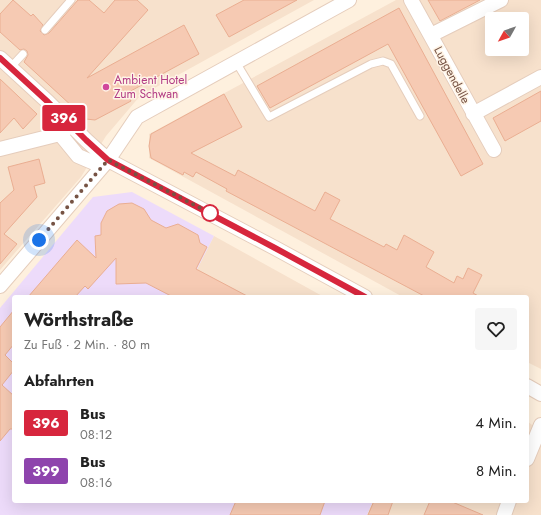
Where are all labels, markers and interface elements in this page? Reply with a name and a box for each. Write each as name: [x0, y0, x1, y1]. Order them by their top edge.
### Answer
north arrow: [485, 12, 529, 56]
map controls: [485, 12, 529, 56]
street label: Luggendelle: [429, 43, 475, 107]
place label: Ambient Hotel Zum Schwan: [114, 71, 187, 103]
marker: Ambient Hotel Zum Schwan: [101, 82, 111, 92]
line badge: 396: [41, 105, 87, 131]
text: 396: [50, 108, 78, 128]
unlabelled marker: [201, 204, 219, 222]
your location: [29, 230, 49, 250]
text: Wörthstraße: [24, 306, 134, 333]
button: heart: [475, 308, 517, 350]
text: Zu Fuß · 2 Min. · 80 m: [24, 335, 150, 354]
text: Abfahrten: [24, 370, 94, 392]
text: Bus: [80, 403, 105, 425]
text: 4 Min.: [475, 412, 517, 434]
text: 396: [32, 413, 60, 433]
text: 08:12: [80, 425, 112, 444]
text: Bus: [80, 451, 105, 473]
text: 8 Min.: [476, 460, 517, 482]
text: 399: [32, 461, 60, 481]
text: 08:16: [80, 473, 112, 492]

